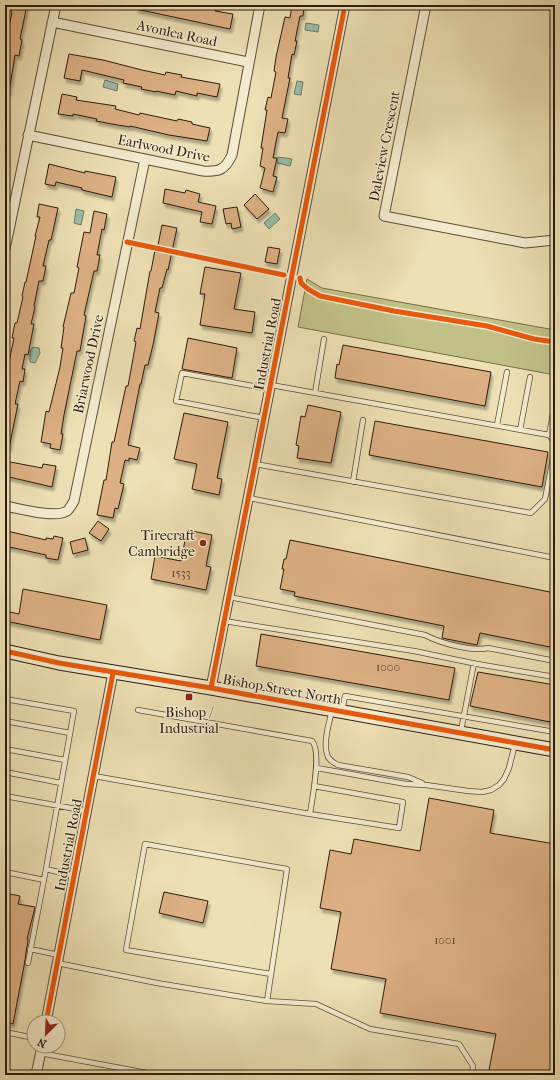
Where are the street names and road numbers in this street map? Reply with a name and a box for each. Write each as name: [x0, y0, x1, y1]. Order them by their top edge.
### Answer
street label: Avonlea Road: [134, 16, 219, 50]
street label: Daleview Crescent: [365, 89, 404, 203]
street label: Earlwood Drive: [116, 131, 212, 166]
street label: Industrial Road: [250, 296, 285, 392]
street label: Briarwood Drive: [70, 313, 107, 415]
street label: Bishop Street North: [221, 671, 343, 708]
street label: Industrial Road: [51, 797, 86, 893]

